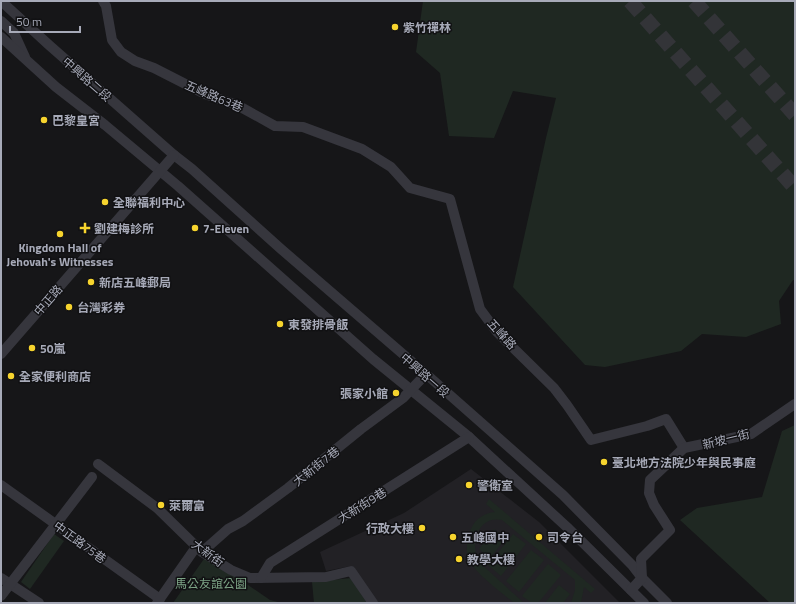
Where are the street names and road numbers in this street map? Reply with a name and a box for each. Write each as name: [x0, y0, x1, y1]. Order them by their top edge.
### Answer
street label: 中興路二段: [58, 52, 116, 106]
street label: 五峰路63巷: [182, 75, 246, 117]
street label: 中正路: [29, 280, 67, 320]
street label: 五峰路: [483, 314, 521, 354]
street label: 中興路一段: [396, 348, 454, 402]
street label: 新坡一街: [700, 424, 752, 454]
street label: 大新街7巷: [289, 442, 343, 490]
street label: 大新街9巷: [334, 482, 390, 528]
street label: 中正路75巷: [50, 516, 110, 568]
street label: 大新街: [188, 535, 228, 571]

